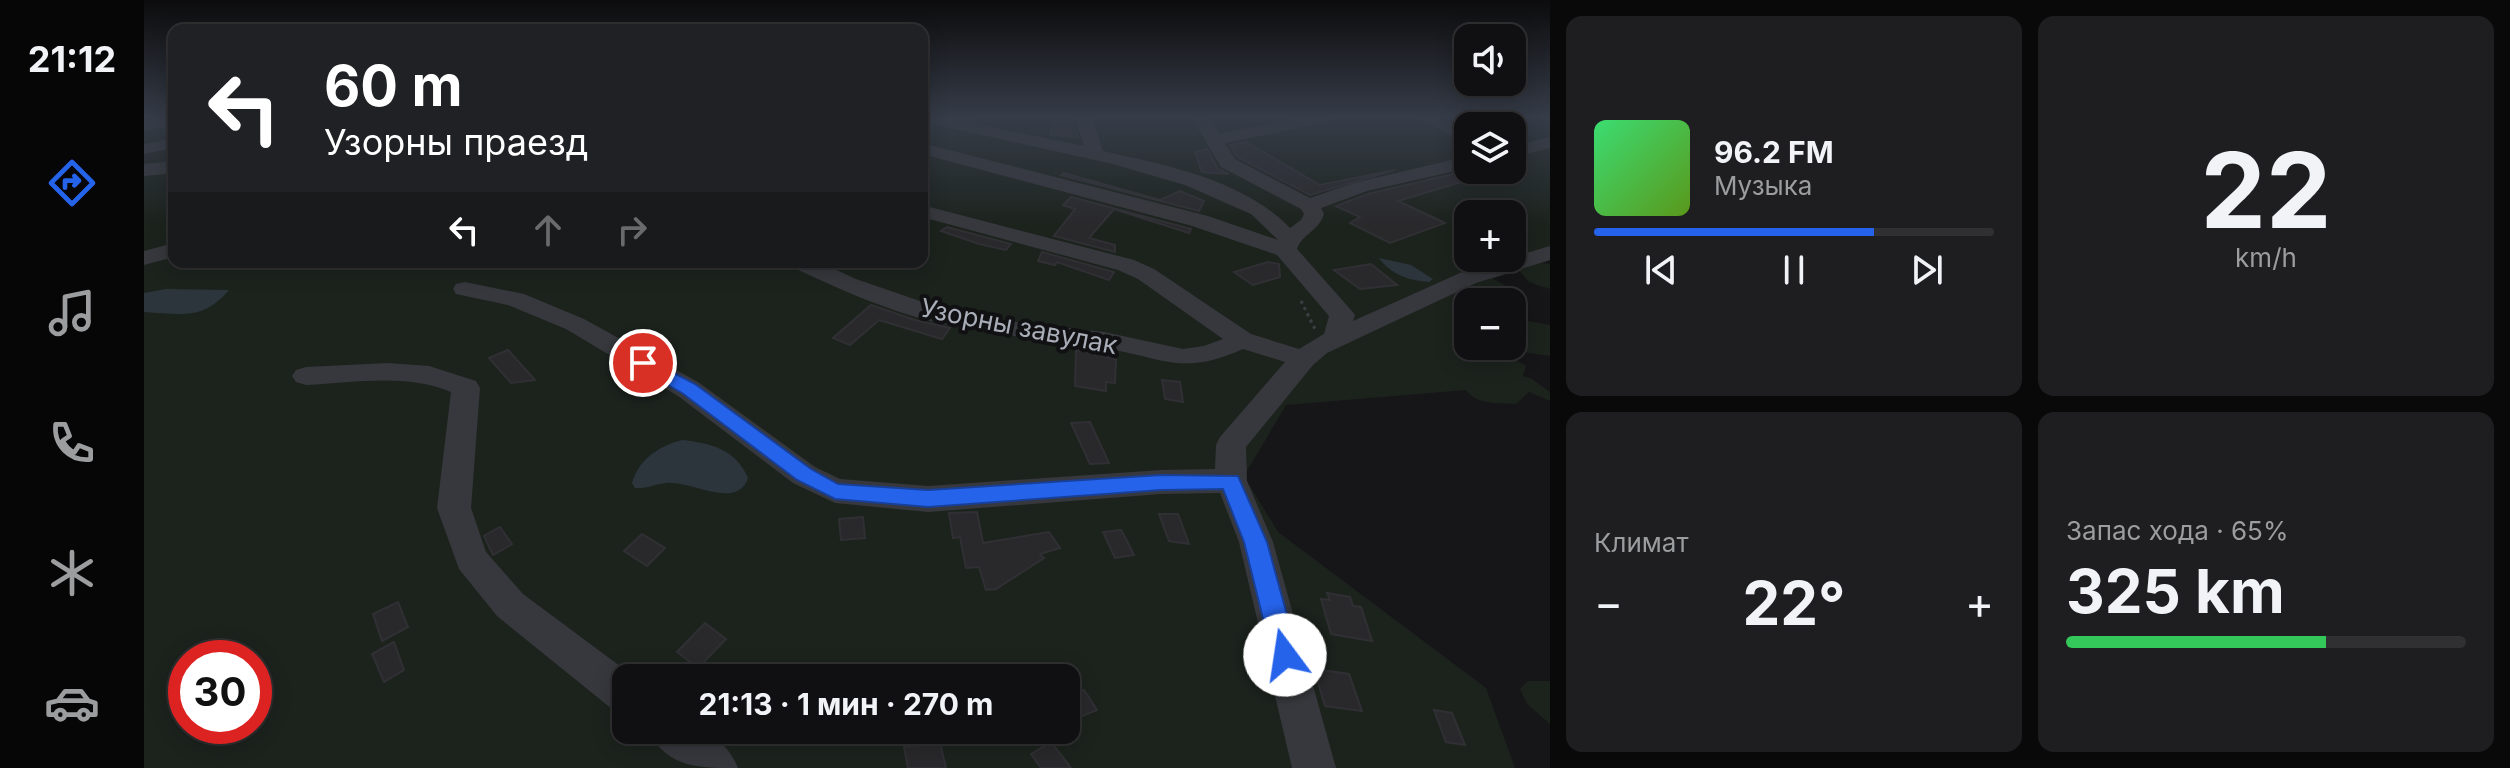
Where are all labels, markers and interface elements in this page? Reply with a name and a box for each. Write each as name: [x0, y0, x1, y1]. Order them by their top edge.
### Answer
map controls: [1454, 24, 1526, 360]
button: sound: [1454, 24, 1526, 96]
text: 21:12: [28, 37, 116, 81]
text: 60 m: [324, 52, 463, 120]
icon: left: [192, 56, 296, 160]
button: layers: [1454, 112, 1526, 184]
text: Узорны праезд: [324, 120, 588, 164]
text: 22: [2200, 127, 2332, 253]
text: 96.2 FM: [1714, 134, 1834, 170]
icon: directions: [44, 155, 100, 211]
text: Музыка: [1714, 170, 1812, 201]
button: +: [1454, 200, 1526, 272]
icon: left: [442, 208, 486, 252]
icon: ahead: [526, 208, 570, 252]
icon: right: [610, 208, 654, 252]
text: km/h: [2235, 242, 2297, 273]
icon: previous: [1639, 248, 1683, 292]
icon: pause: [1772, 248, 1816, 292]
icon: next: [1905, 248, 1949, 292]
icon: music: [44, 285, 100, 341]
button: −: [1454, 288, 1526, 360]
street label: Узорны завулак: [918, 292, 1120, 360]
pin: [609, 329, 677, 397]
icon: arrive: [621, 341, 665, 385]
icon: phone: [44, 415, 100, 471]
text: Запас хода · 65%: [2066, 515, 2288, 546]
text: Климат: [1594, 527, 1689, 558]
icon: climate: [44, 545, 100, 601]
text: 325 km: [2066, 555, 2285, 627]
text: 22°: [1742, 567, 1846, 639]
text: −: [1594, 576, 1623, 630]
text: +: [1965, 576, 1994, 630]
position arrow: [1243, 613, 1327, 697]
speed limit sign: 30: [168, 640, 272, 744]
icon: car: [44, 675, 100, 731]
text: 21:13 · 1 мин · 270 m: [699, 686, 993, 722]

